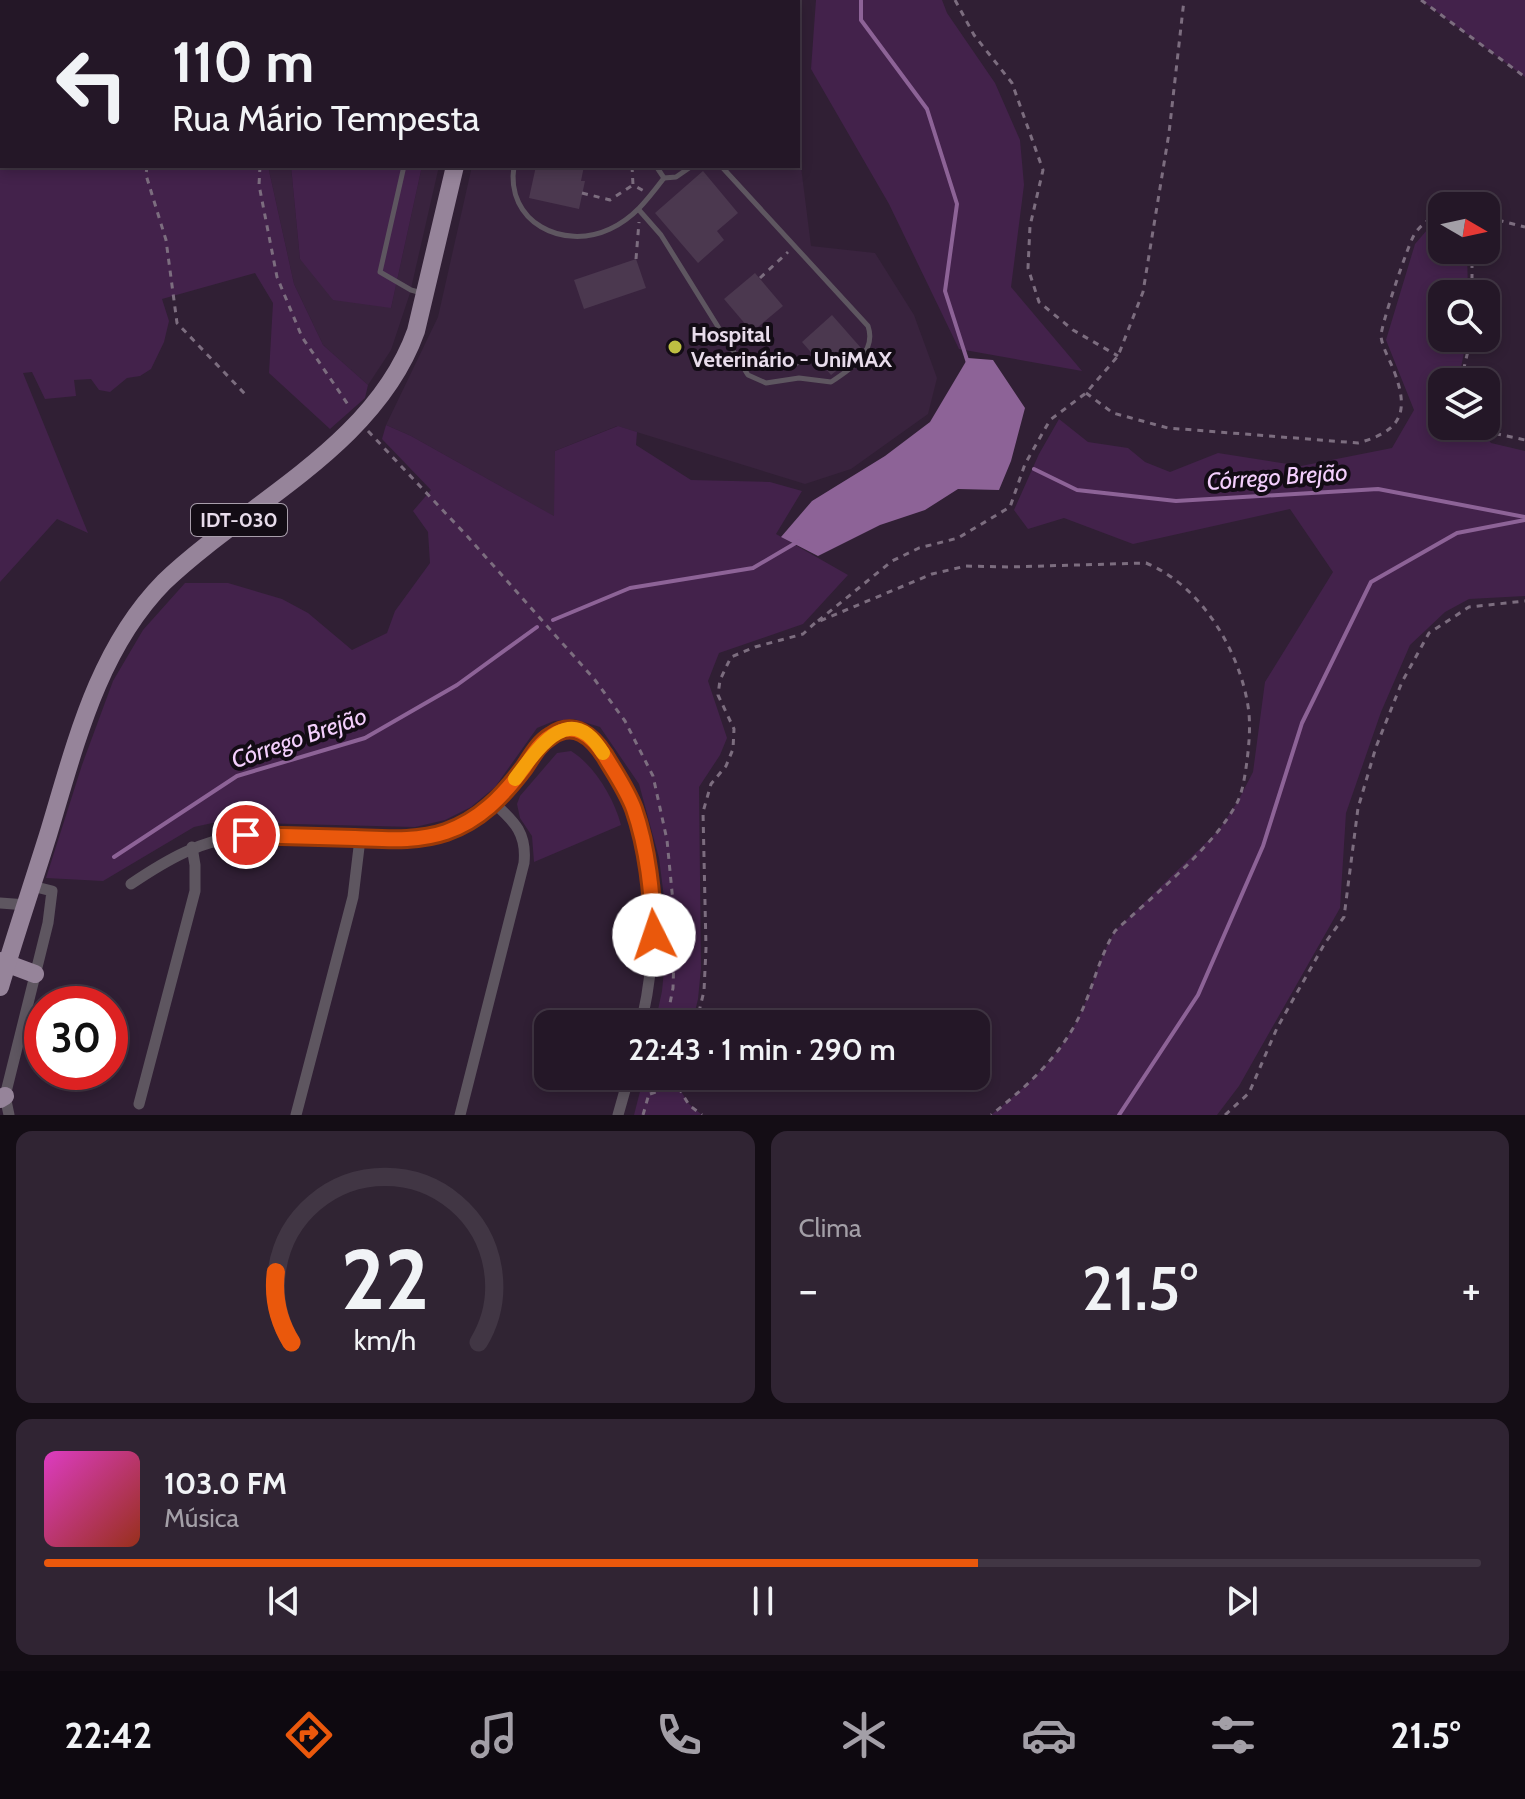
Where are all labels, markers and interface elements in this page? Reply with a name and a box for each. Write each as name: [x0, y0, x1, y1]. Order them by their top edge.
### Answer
text: 110 m: [172, 28, 314, 96]
icon: left: [40, 32, 144, 136]
text: Rua Mário Tempesta: [172, 96, 480, 140]
north arrow: [1428, 192, 1500, 264]
map controls: [1428, 192, 1500, 440]
button: search: [1428, 280, 1500, 352]
place label: Hospital Veterinário - UniMAX: [691, 321, 892, 373]
marker: Hospital Veterinário - UniMAX: [666, 338, 684, 356]
button: layers: [1428, 368, 1500, 440]
water label: Córrego Brejão: [1206, 457, 1348, 496]
road number: IDT-030: [191, 504, 287, 536]
water label: Córrego Brejão: [227, 701, 370, 774]
pin: [212, 801, 280, 869]
icon: arrive: [224, 813, 268, 857]
position arrow: [612, 893, 696, 977]
speed limit sign: 30: [24, 986, 128, 1090]
text: 22:43 · 1 min · 290 m: [628, 1031, 896, 1068]
text: Clima: [799, 1212, 861, 1244]
text: 22: [341, 1229, 429, 1330]
text: 21.5°: [1082, 1252, 1198, 1325]
text: −: [799, 1263, 818, 1316]
text: +: [1462, 1263, 1481, 1316]
text: km/h: [354, 1322, 417, 1357]
text: 103.0 FM: [164, 1465, 287, 1502]
text: Música: [164, 1502, 239, 1534]
icon: previous: [262, 1579, 306, 1623]
icon: pause: [741, 1579, 785, 1623]
icon: next: [1220, 1579, 1264, 1623]
icon: directions: [281, 1707, 337, 1763]
icon: music: [466, 1707, 522, 1763]
icon: phone: [651, 1707, 707, 1763]
icon: climate: [836, 1707, 892, 1763]
icon: car: [1021, 1707, 1077, 1763]
icon: filters: [1205, 1707, 1261, 1763]
text: 22:42: [64, 1713, 152, 1757]
text: 21.5°: [1390, 1713, 1460, 1757]

